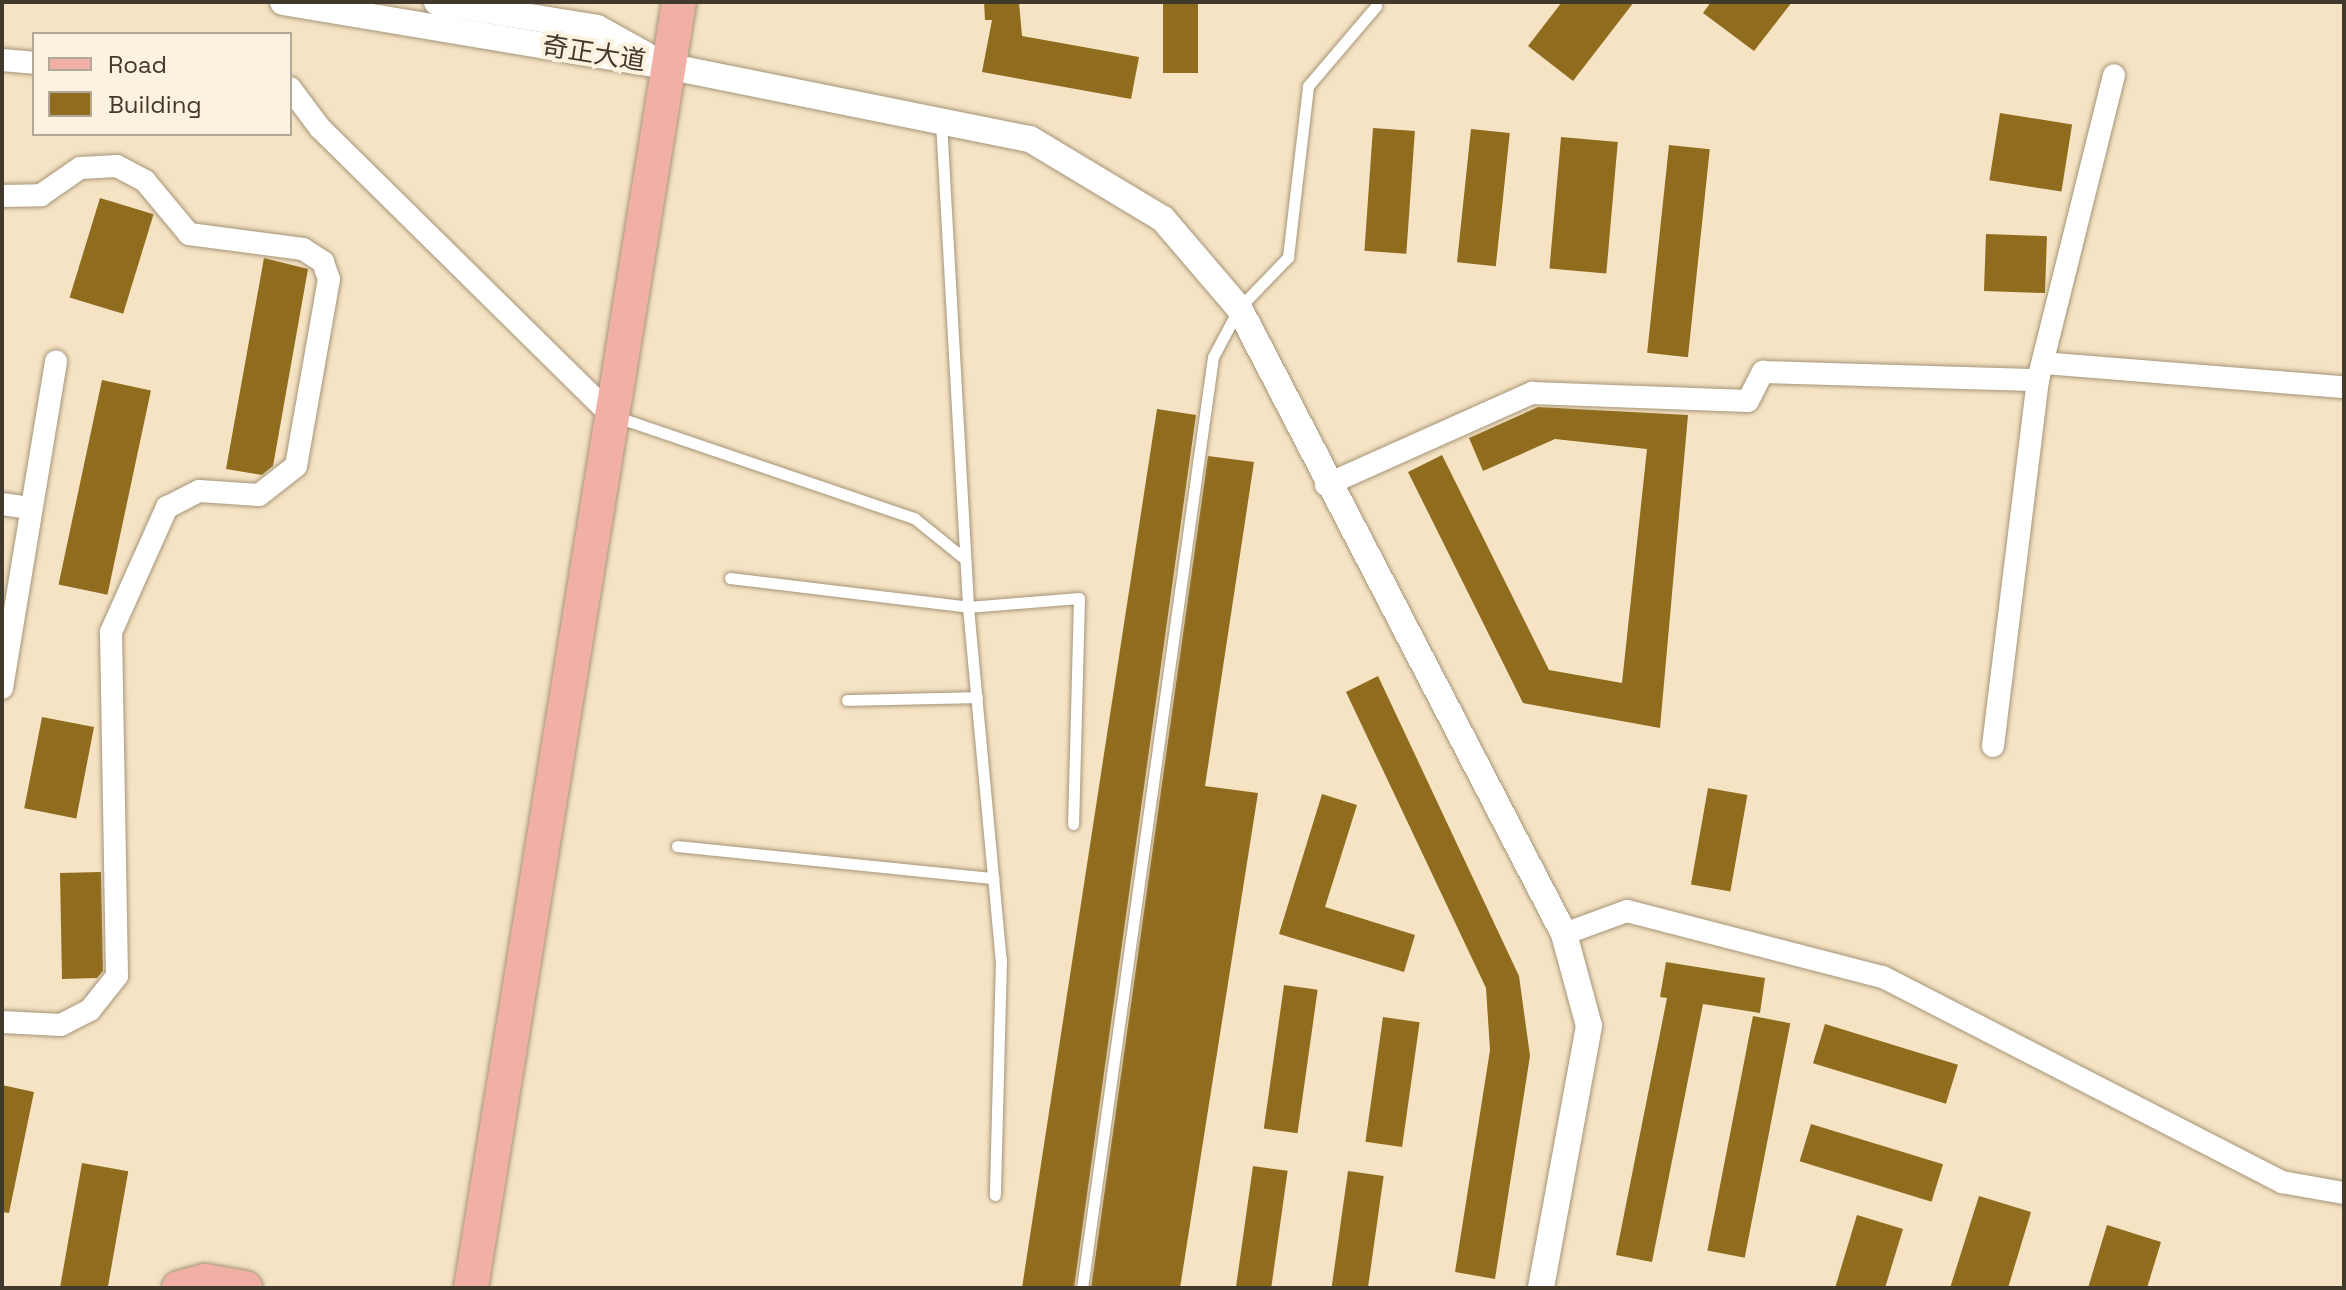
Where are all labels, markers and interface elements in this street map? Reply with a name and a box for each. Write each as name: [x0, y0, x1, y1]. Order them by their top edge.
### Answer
street label: 奇正大道: [540, 30, 648, 78]
legend: [32, 32, 292, 136]
text: Road: [108, 49, 167, 80]
text: Building: [108, 89, 202, 120]

